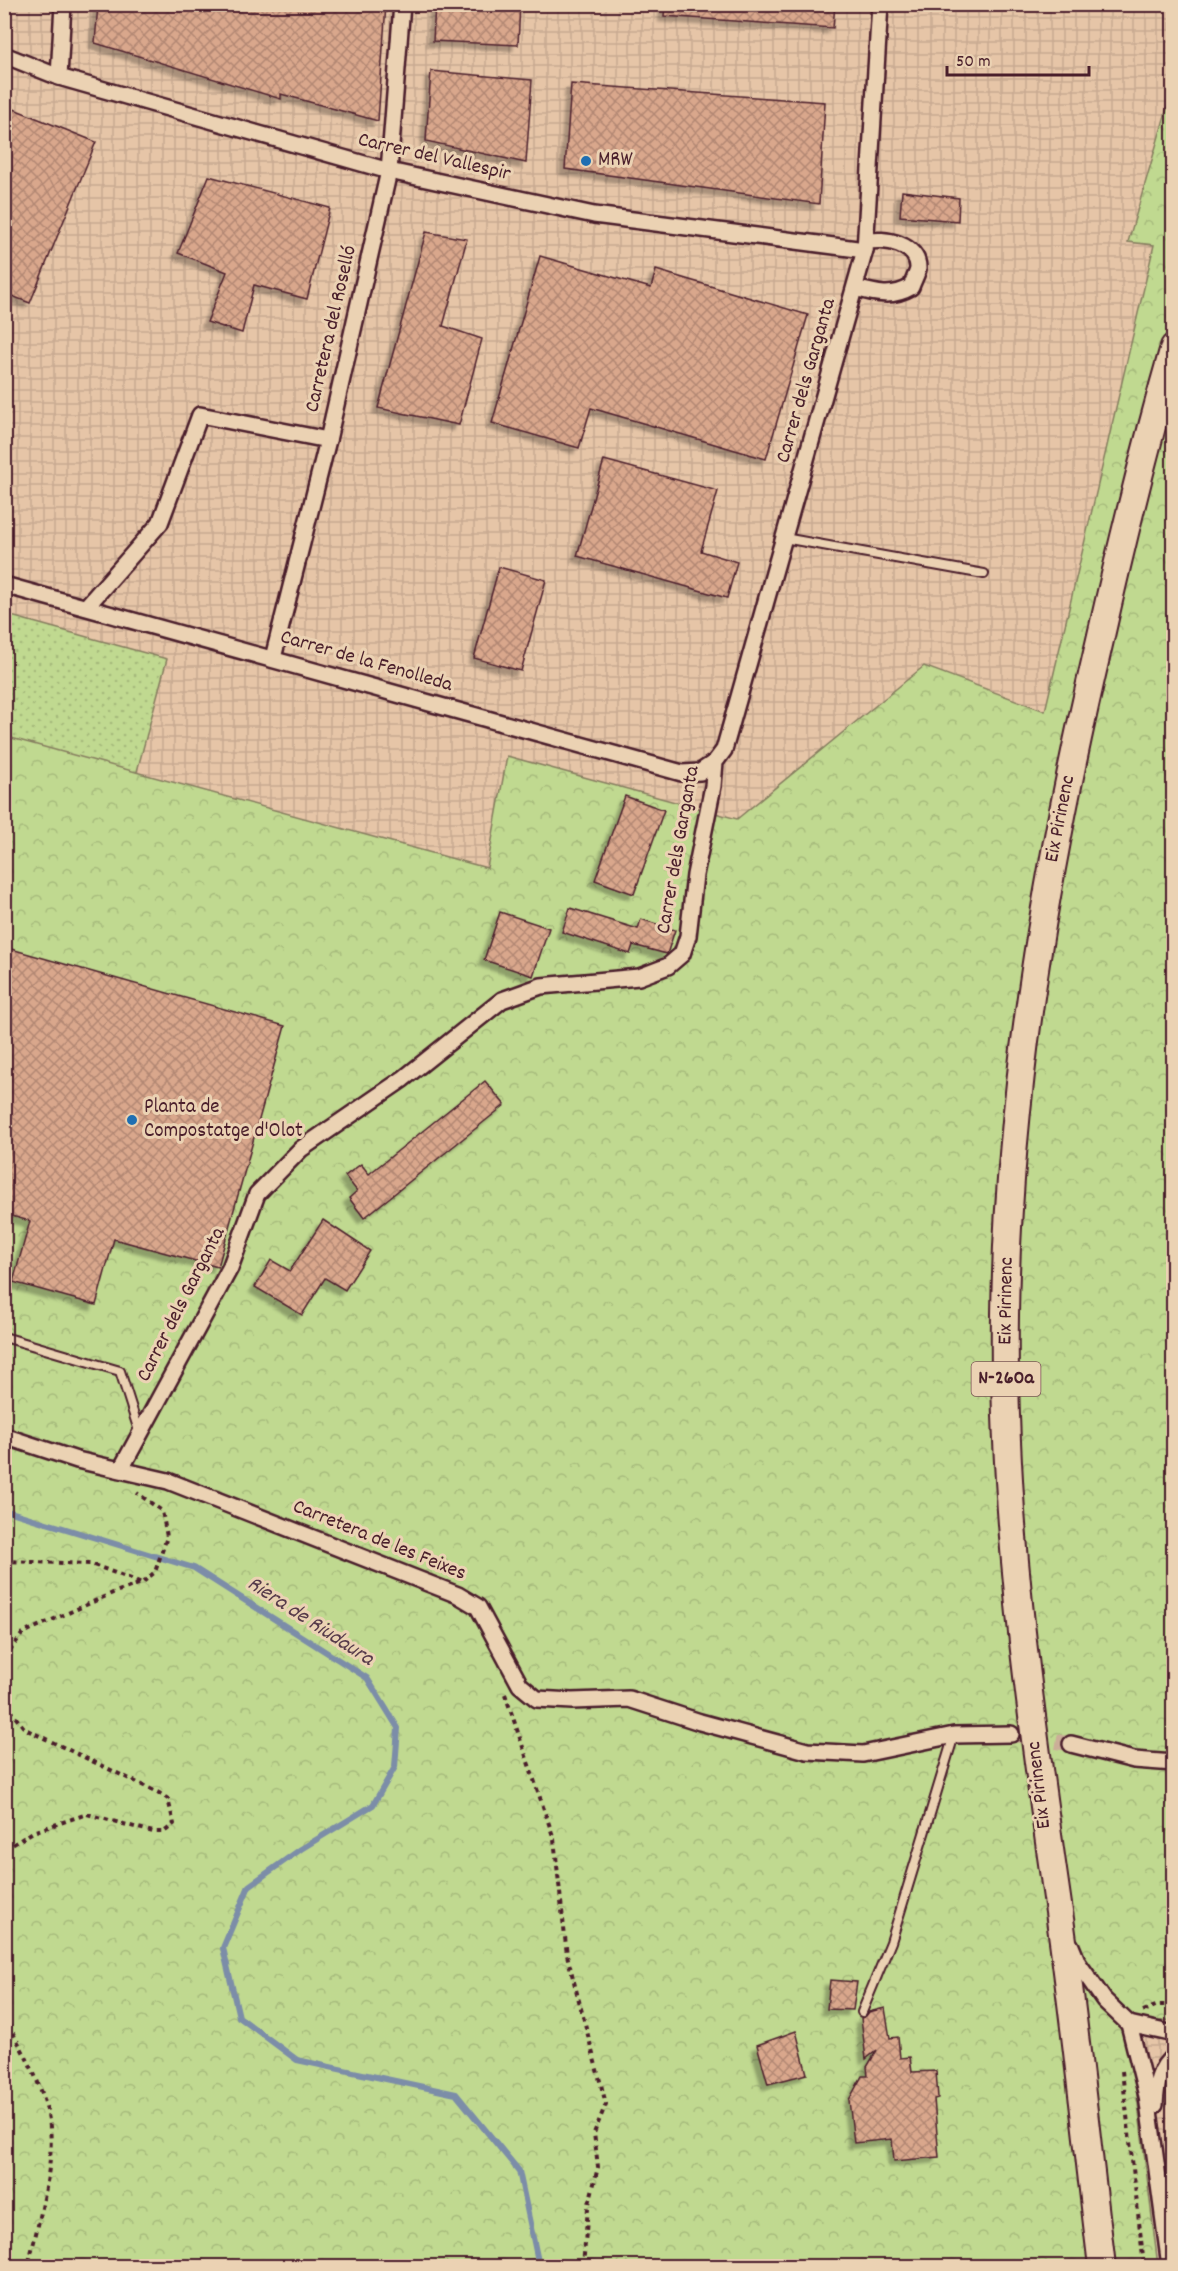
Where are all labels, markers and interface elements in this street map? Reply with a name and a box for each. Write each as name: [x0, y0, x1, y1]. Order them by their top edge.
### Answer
scale bar: [947, 39, 1090, 77]
text: 50 m: [956, 50, 991, 75]
street label: Carrer del Vallespir: [355, 126, 514, 190]
place label: MRW: [598, 146, 634, 176]
marker: MRW: [579, 154, 593, 168]
street label: Carretera del Roselló: [298, 243, 366, 415]
street label: Carrer dels Garganta: [769, 294, 845, 467]
street label: Carrer de la Fenolleda: [276, 623, 457, 701]
street label: Carrer dels Garganta: [649, 763, 709, 936]
street label: Eix Pirinenc: [1038, 773, 1084, 865]
place label: Planta de Compostatge d'Olot: [144, 1093, 303, 1147]
marker: Planta de Compostatge d'Olot: [125, 1113, 139, 1127]
street label: Carrer dels Garganta: [130, 1221, 234, 1388]
street label: Eix Pirinenc: [991, 1257, 1023, 1345]
road number: N-260a: [972, 1362, 1040, 1396]
street label: Carretera de les Feixes: [288, 1493, 470, 1589]
water label: Riera de Riudaura: [240, 1569, 381, 1676]
street label: Eix Pirinenc: [1020, 1739, 1060, 1831]

